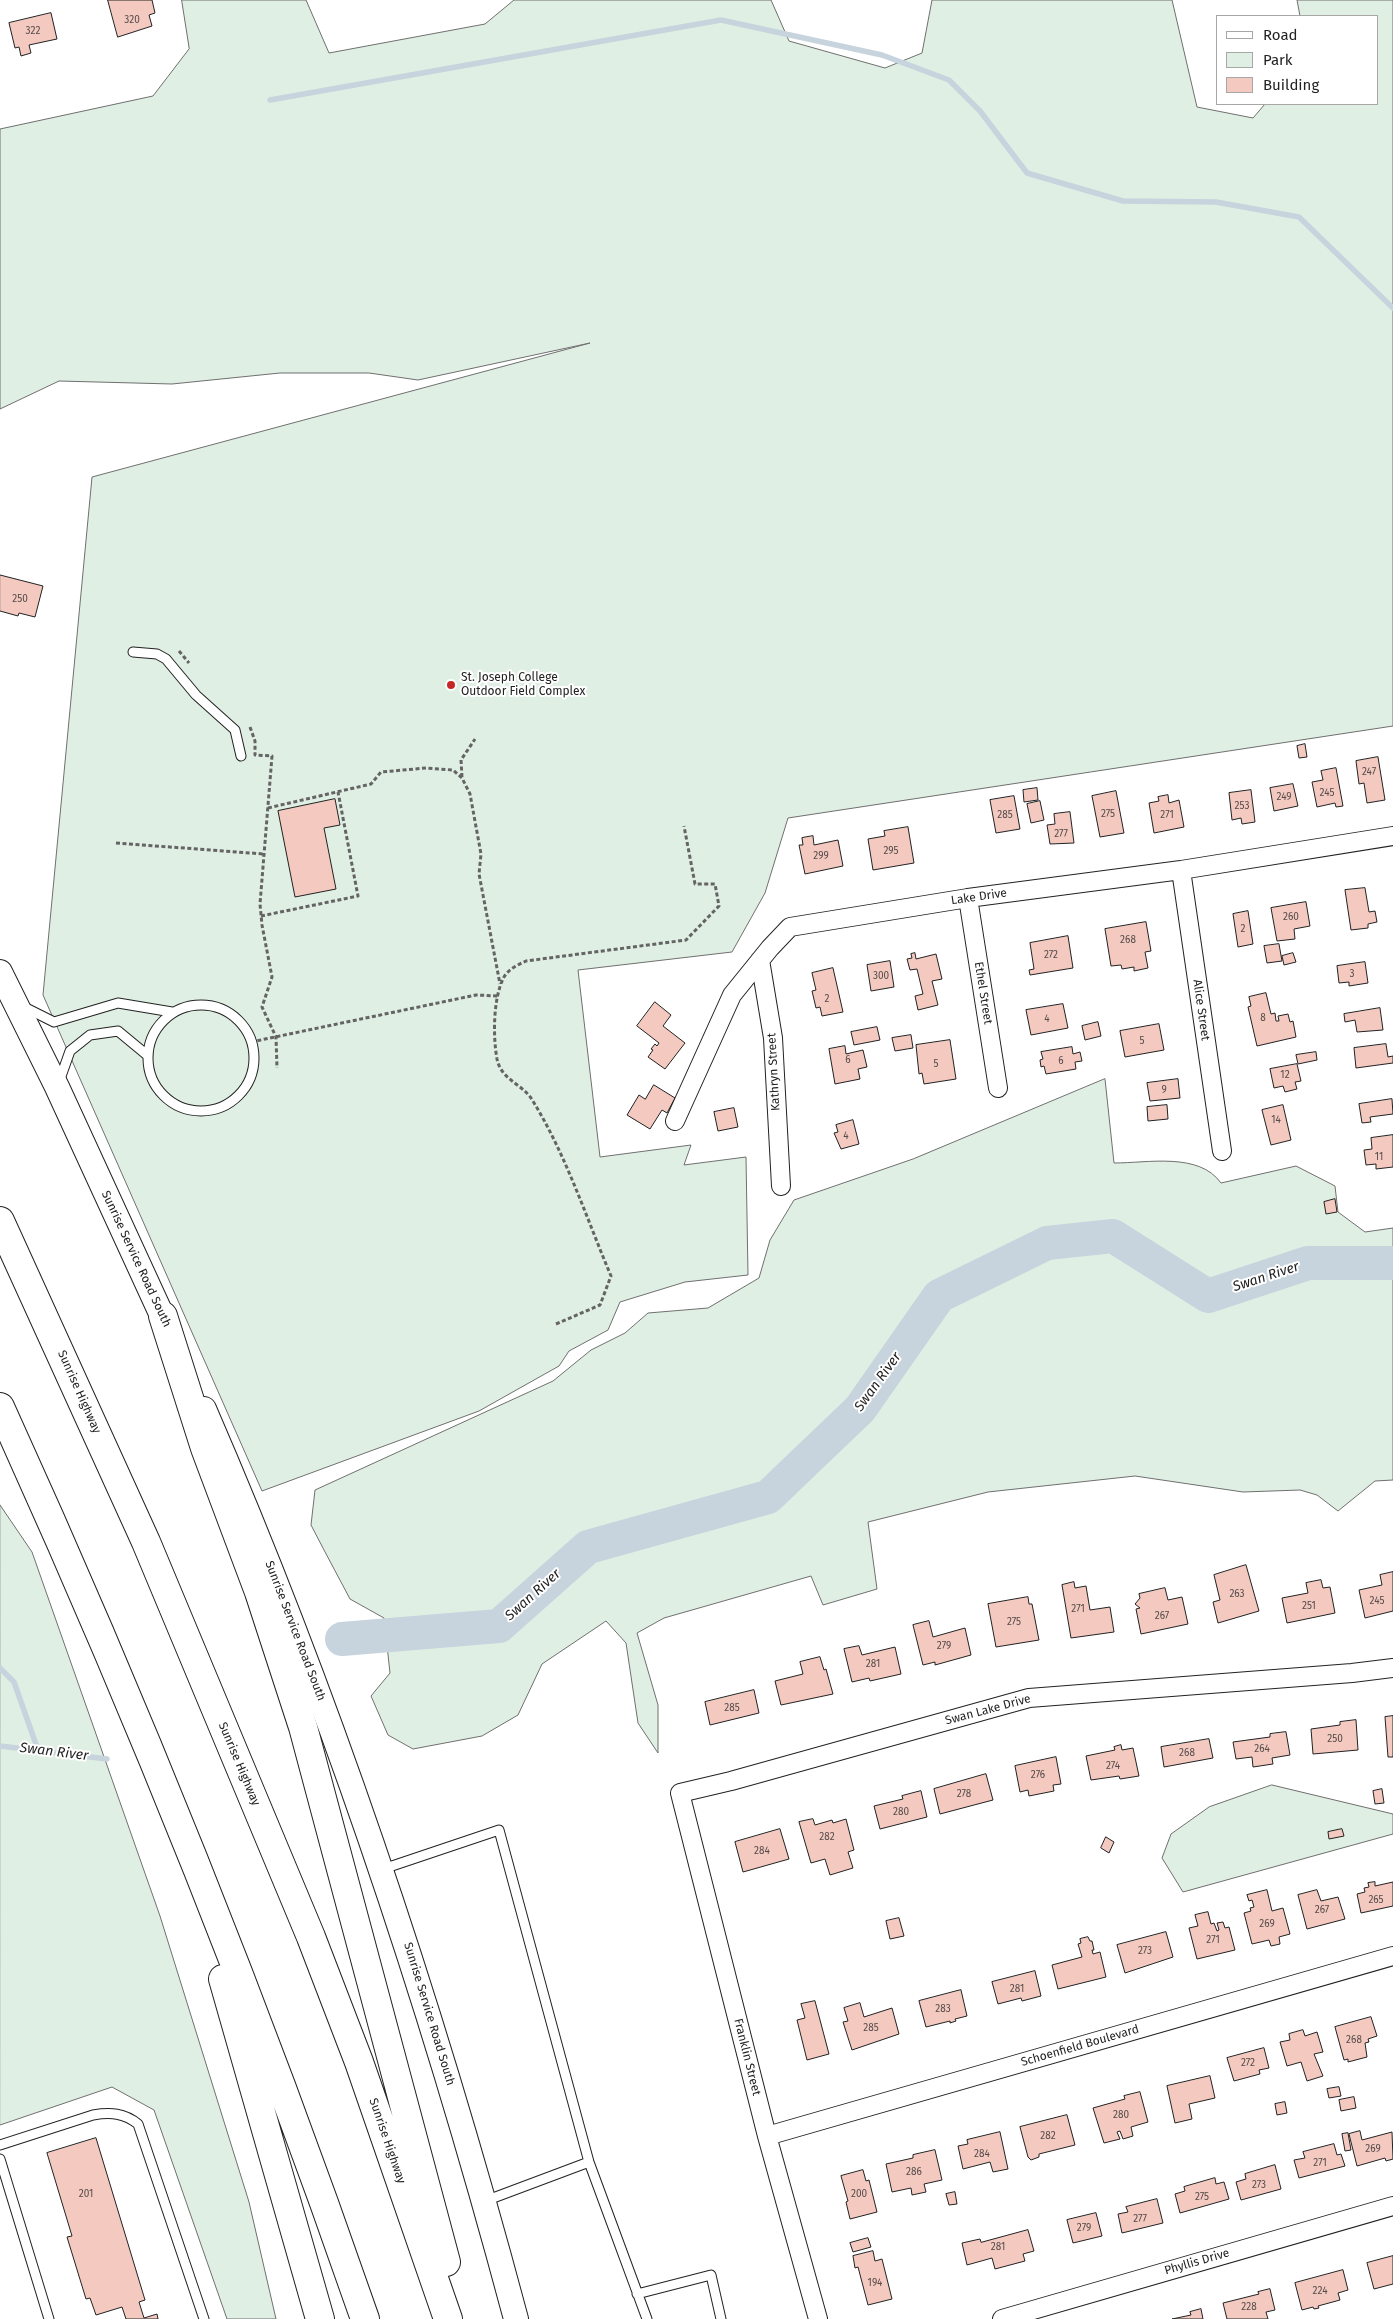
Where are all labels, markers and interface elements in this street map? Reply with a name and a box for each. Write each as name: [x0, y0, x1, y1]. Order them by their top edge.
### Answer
house number: 320: [124, 14, 140, 26]
legend: [1216, 15, 1378, 105]
house number: 322: [26, 25, 40, 37]
text: Road: [1263, 26, 1298, 44]
text: Park: [1263, 51, 1293, 69]
text: Building: [1263, 76, 1319, 94]
house number: 250: [12, 593, 28, 605]
place label: St. Joseph College Outdoor Field Complex: [461, 671, 585, 699]
marker: St. Joseph College Outdoor Field Complex: [445, 679, 457, 691]
house number: 247: [1362, 766, 1376, 778]
house number: 245: [1320, 787, 1334, 799]
house number: 249: [1276, 791, 1292, 803]
house number: 253: [1235, 800, 1249, 812]
house number: 275: [1101, 808, 1115, 820]
house number: 285: [997, 809, 1013, 821]
house number: 271: [1160, 809, 1174, 821]
house number: 277: [1054, 828, 1068, 840]
house number: 295: [883, 845, 899, 857]
house number: 299: [813, 850, 829, 862]
street label: Lake Drive: [950, 886, 1008, 908]
house number: 260: [1283, 911, 1299, 923]
house number: 2: [1241, 923, 1245, 935]
house number: 268: [1120, 934, 1136, 946]
house number: 272: [1044, 949, 1058, 961]
street label: Ethel Street: [971, 961, 995, 1025]
house number: 3: [1350, 968, 1354, 980]
house number: 300: [873, 970, 889, 982]
street label: Alice Street: [1190, 979, 1212, 1041]
house number: 2: [825, 993, 829, 1005]
house number: 8: [1260, 1012, 1266, 1024]
house number: 4: [1044, 1013, 1050, 1025]
street label: Kathryn Street: [765, 1033, 783, 1111]
house number: 5: [1139, 1035, 1145, 1047]
house number: 6: [845, 1054, 851, 1066]
house number: 6: [1058, 1055, 1064, 1067]
house number: 5: [933, 1058, 939, 1070]
house number: 12: [1280, 1069, 1290, 1081]
house number: 9: [1161, 1084, 1167, 1096]
house number: 14: [1271, 1114, 1281, 1126]
house number: 4: [843, 1130, 849, 1142]
house number: 11: [1375, 1151, 1383, 1163]
street label: Sunrise Service Road South: [98, 1189, 174, 1329]
water label: Swan River: [1231, 1258, 1301, 1296]
street label: Sunrise Highway: [54, 1348, 104, 1436]
water label: Swan River: [851, 1349, 905, 1415]
street label: Sunrise Service Road South: [262, 1559, 328, 1703]
water label: Swan River: [502, 1566, 564, 1624]
house number: 263: [1229, 1588, 1245, 1600]
house number: 245: [1370, 1595, 1384, 1607]
house number: 251: [1302, 1600, 1316, 1612]
house number: 271: [1071, 1603, 1085, 1615]
house number: 267: [1155, 1610, 1169, 1622]
house number: 275: [1007, 1616, 1021, 1628]
house number: 279: [937, 1640, 951, 1652]
house number: 281: [866, 1658, 880, 1670]
street label: Swan Lake Drive: [944, 1692, 1032, 1728]
house number: 285: [724, 1702, 740, 1714]
street label: Sunrise Highway: [215, 1720, 263, 1808]
house number: 250: [1327, 1733, 1343, 1745]
water label: Swan River: [19, 1739, 89, 1765]
house number: 264: [1254, 1743, 1270, 1755]
house number: 268: [1179, 1747, 1195, 1759]
house number: 274: [1106, 1760, 1120, 1772]
house number: 276: [1031, 1769, 1045, 1781]
house number: 278: [957, 1788, 971, 1800]
house number: 280: [893, 1806, 909, 1818]
house number: 282: [819, 1831, 835, 1843]
house number: 284: [754, 1845, 770, 1857]
house number: 265: [1368, 1894, 1384, 1906]
house number: 267: [1315, 1904, 1329, 1916]
house number: 269: [1259, 1918, 1275, 1930]
house number: 271: [1206, 1934, 1220, 1946]
street label: Sunrise Service Road South: [400, 1941, 458, 2087]
house number: 273: [1138, 1945, 1152, 1957]
house number: 281: [1010, 1983, 1024, 1995]
house number: 283: [935, 2003, 951, 2015]
street label: Franklin Street: [730, 2017, 764, 2097]
house number: 285: [863, 2022, 879, 2034]
street label: Schoenfield Boulevard: [1019, 2022, 1141, 2070]
house number: 268: [1346, 2034, 1362, 2046]
house number: 272: [1241, 2057, 1255, 2069]
street label: Sunrise Highway: [366, 2096, 408, 2186]
house number: 280: [1113, 2109, 1129, 2121]
house number: 282: [1040, 2130, 1056, 2142]
house number: 269: [1365, 2143, 1381, 2155]
house number: 284: [974, 2148, 990, 2160]
house number: 271: [1313, 2157, 1327, 2169]
house number: 286: [906, 2166, 922, 2178]
house number: 273: [1252, 2179, 1266, 2191]
house number: 201: [79, 2188, 93, 2200]
house number: 200: [851, 2188, 867, 2200]
house number: 275: [1195, 2191, 1209, 2203]
house number: 277: [1133, 2213, 1147, 2225]
house number: 279: [1077, 2222, 1091, 2234]
house number: 281: [991, 2241, 1005, 2253]
street label: Phyllis Drive: [1163, 2246, 1231, 2278]
house number: 194: [868, 2277, 882, 2289]
house number: 224: [1313, 2285, 1327, 2297]
house number: 228: [1241, 2301, 1257, 2313]

